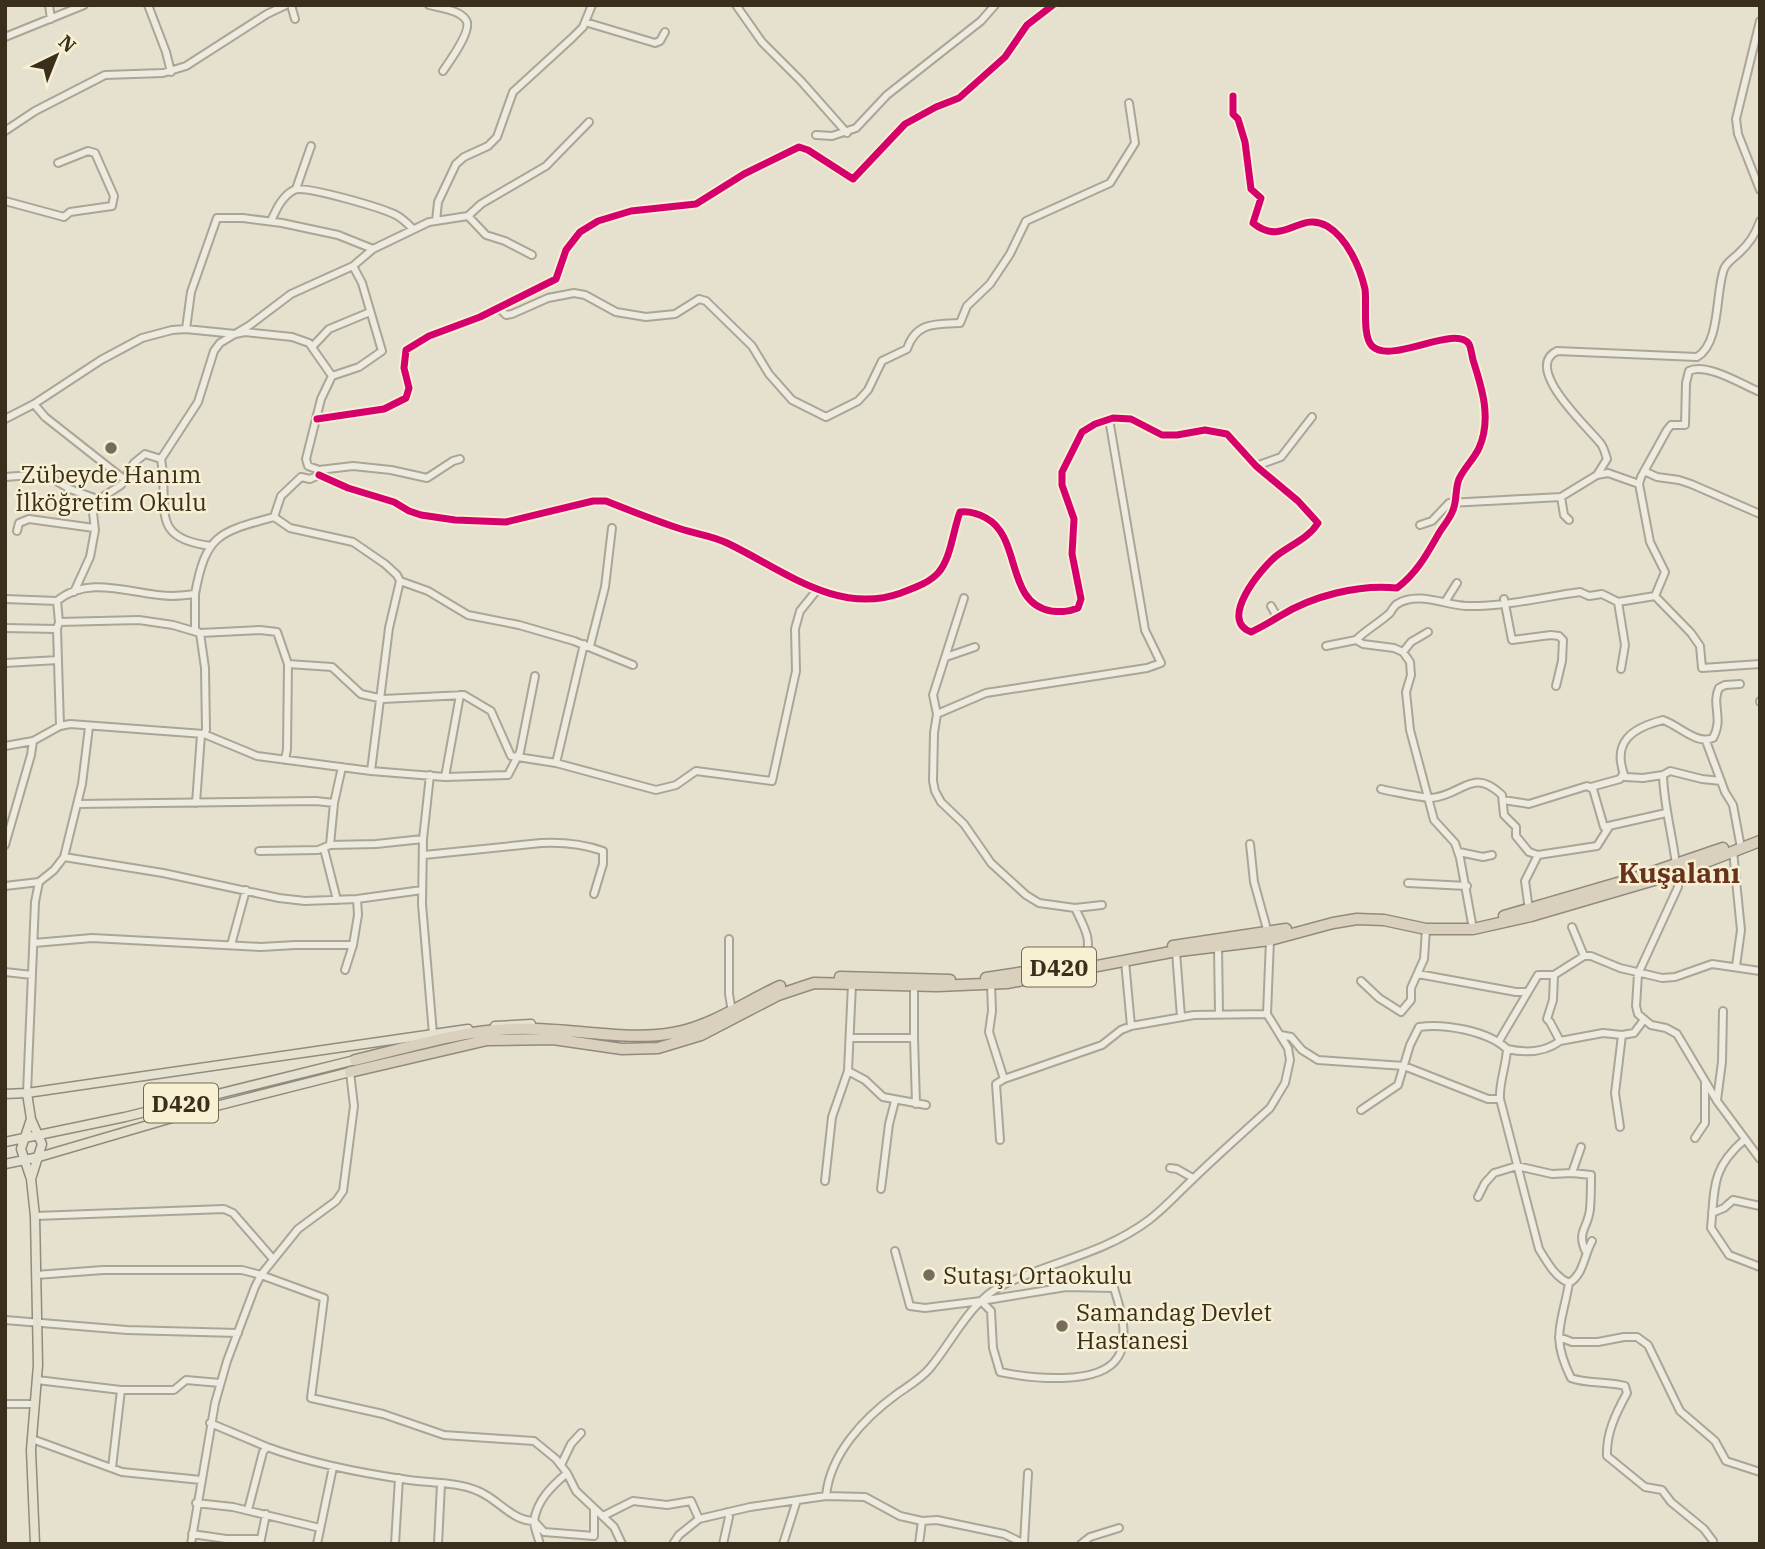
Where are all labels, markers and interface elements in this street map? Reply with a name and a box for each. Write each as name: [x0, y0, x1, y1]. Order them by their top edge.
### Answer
north arrow: [21, 21, 91, 91]
text: N: [54, 30, 81, 57]
marker: Zübeyde Hanım İlköğretim Okulu: [103, 440, 119, 456]
place label: Zübeyde Hanım İlköğretim Okulu: [15, 458, 207, 518]
district label: Kuşalanı: [1618, 854, 1740, 891]
road number: D420: [1022, 948, 1096, 986]
road number: D420: [144, 1084, 218, 1122]
place label: Sutaşı Ortaokulu: [943, 1259, 1132, 1291]
marker: Sutaşı Ortaokulu: [921, 1267, 937, 1283]
place label: Samandag Devlet Hastanesi: [1076, 1296, 1272, 1356]
marker: Samandag Devlet Hastanesi: [1054, 1318, 1070, 1334]

